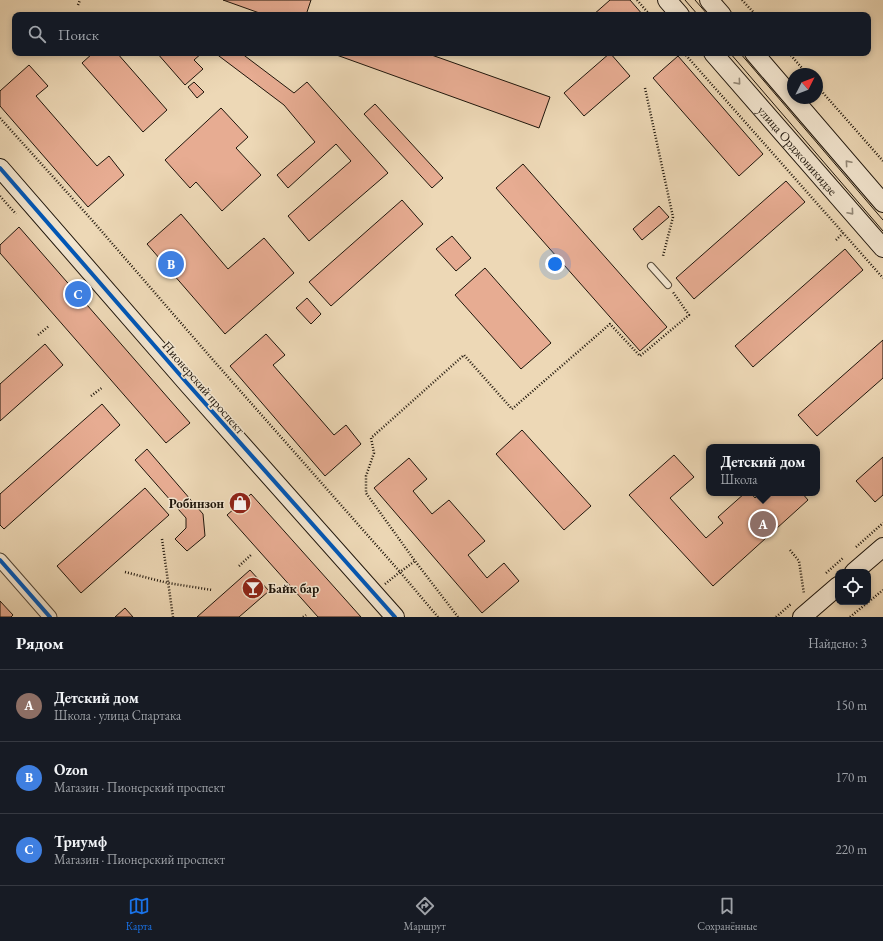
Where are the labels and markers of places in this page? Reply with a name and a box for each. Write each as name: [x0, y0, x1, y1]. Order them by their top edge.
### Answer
pin: B: [158, 249, 184, 279]
pin: C: [65, 279, 91, 309]
shop icon: Робинзон: [227, 490, 253, 516]
place label: Робинзон: [169, 495, 224, 512]
pin: A: [750, 509, 776, 539]
bar icon: Байк бар: [240, 575, 266, 601]
place label: Байк бар: [268, 580, 319, 597]

